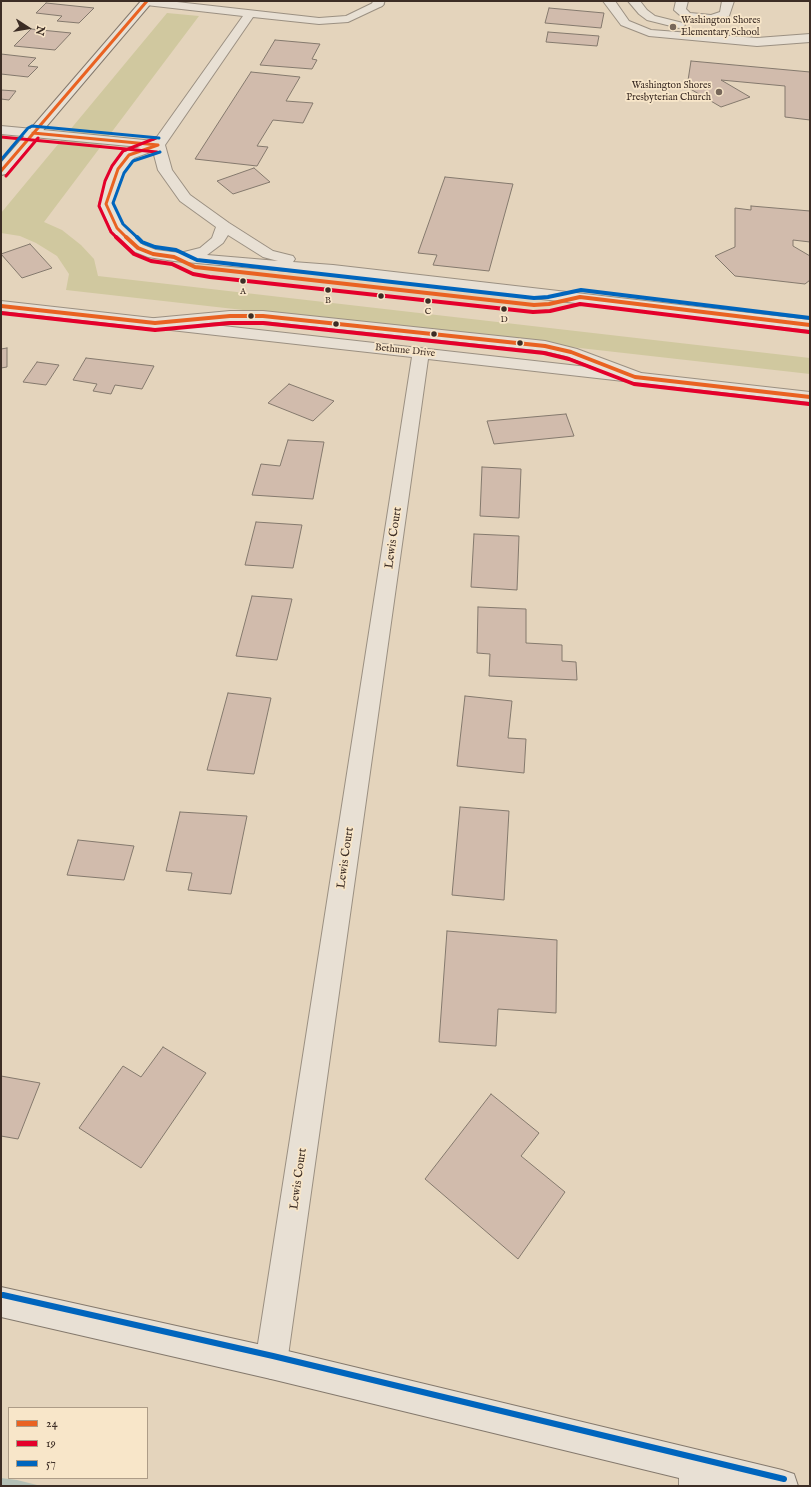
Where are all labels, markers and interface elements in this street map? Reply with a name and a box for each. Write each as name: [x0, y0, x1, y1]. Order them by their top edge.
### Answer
north arrow: [8, 8, 48, 48]
place label: Washington Shores Elementary School: [681, 15, 760, 38]
marker: Washington Shores Elementary School: [668, 22, 678, 32]
text: N: [32, 24, 48, 37]
place label: Washington Shores Presbyterian Church: [626, 80, 711, 104]
marker: Washington Shores Presbyterian Church: [714, 87, 724, 97]
marker: A: [238, 276, 248, 286]
marker: B: [323, 285, 333, 295]
place label: A: [240, 287, 246, 297]
unlabelled marker: [376, 291, 386, 301]
place label: B: [325, 296, 331, 306]
marker: C: [423, 296, 433, 306]
marker: D: [499, 304, 509, 314]
place label: C: [425, 307, 431, 317]
unlabelled marker: [246, 311, 256, 321]
place label: D: [500, 315, 508, 325]
unlabelled marker: [331, 319, 341, 329]
unlabelled marker: [429, 329, 439, 339]
unlabelled marker: [515, 338, 525, 348]
street label: Bethune Drive: [374, 342, 436, 360]
street label: Lewis Court: [383, 506, 405, 570]
street label: Lewis Court: [335, 826, 357, 890]
street label: Lewis Court: [288, 1147, 310, 1211]
legend: [8, 1407, 148, 1479]
text: 24: [46, 1416, 58, 1431]
text: 19: [46, 1436, 56, 1451]
text: 57: [46, 1456, 56, 1471]

